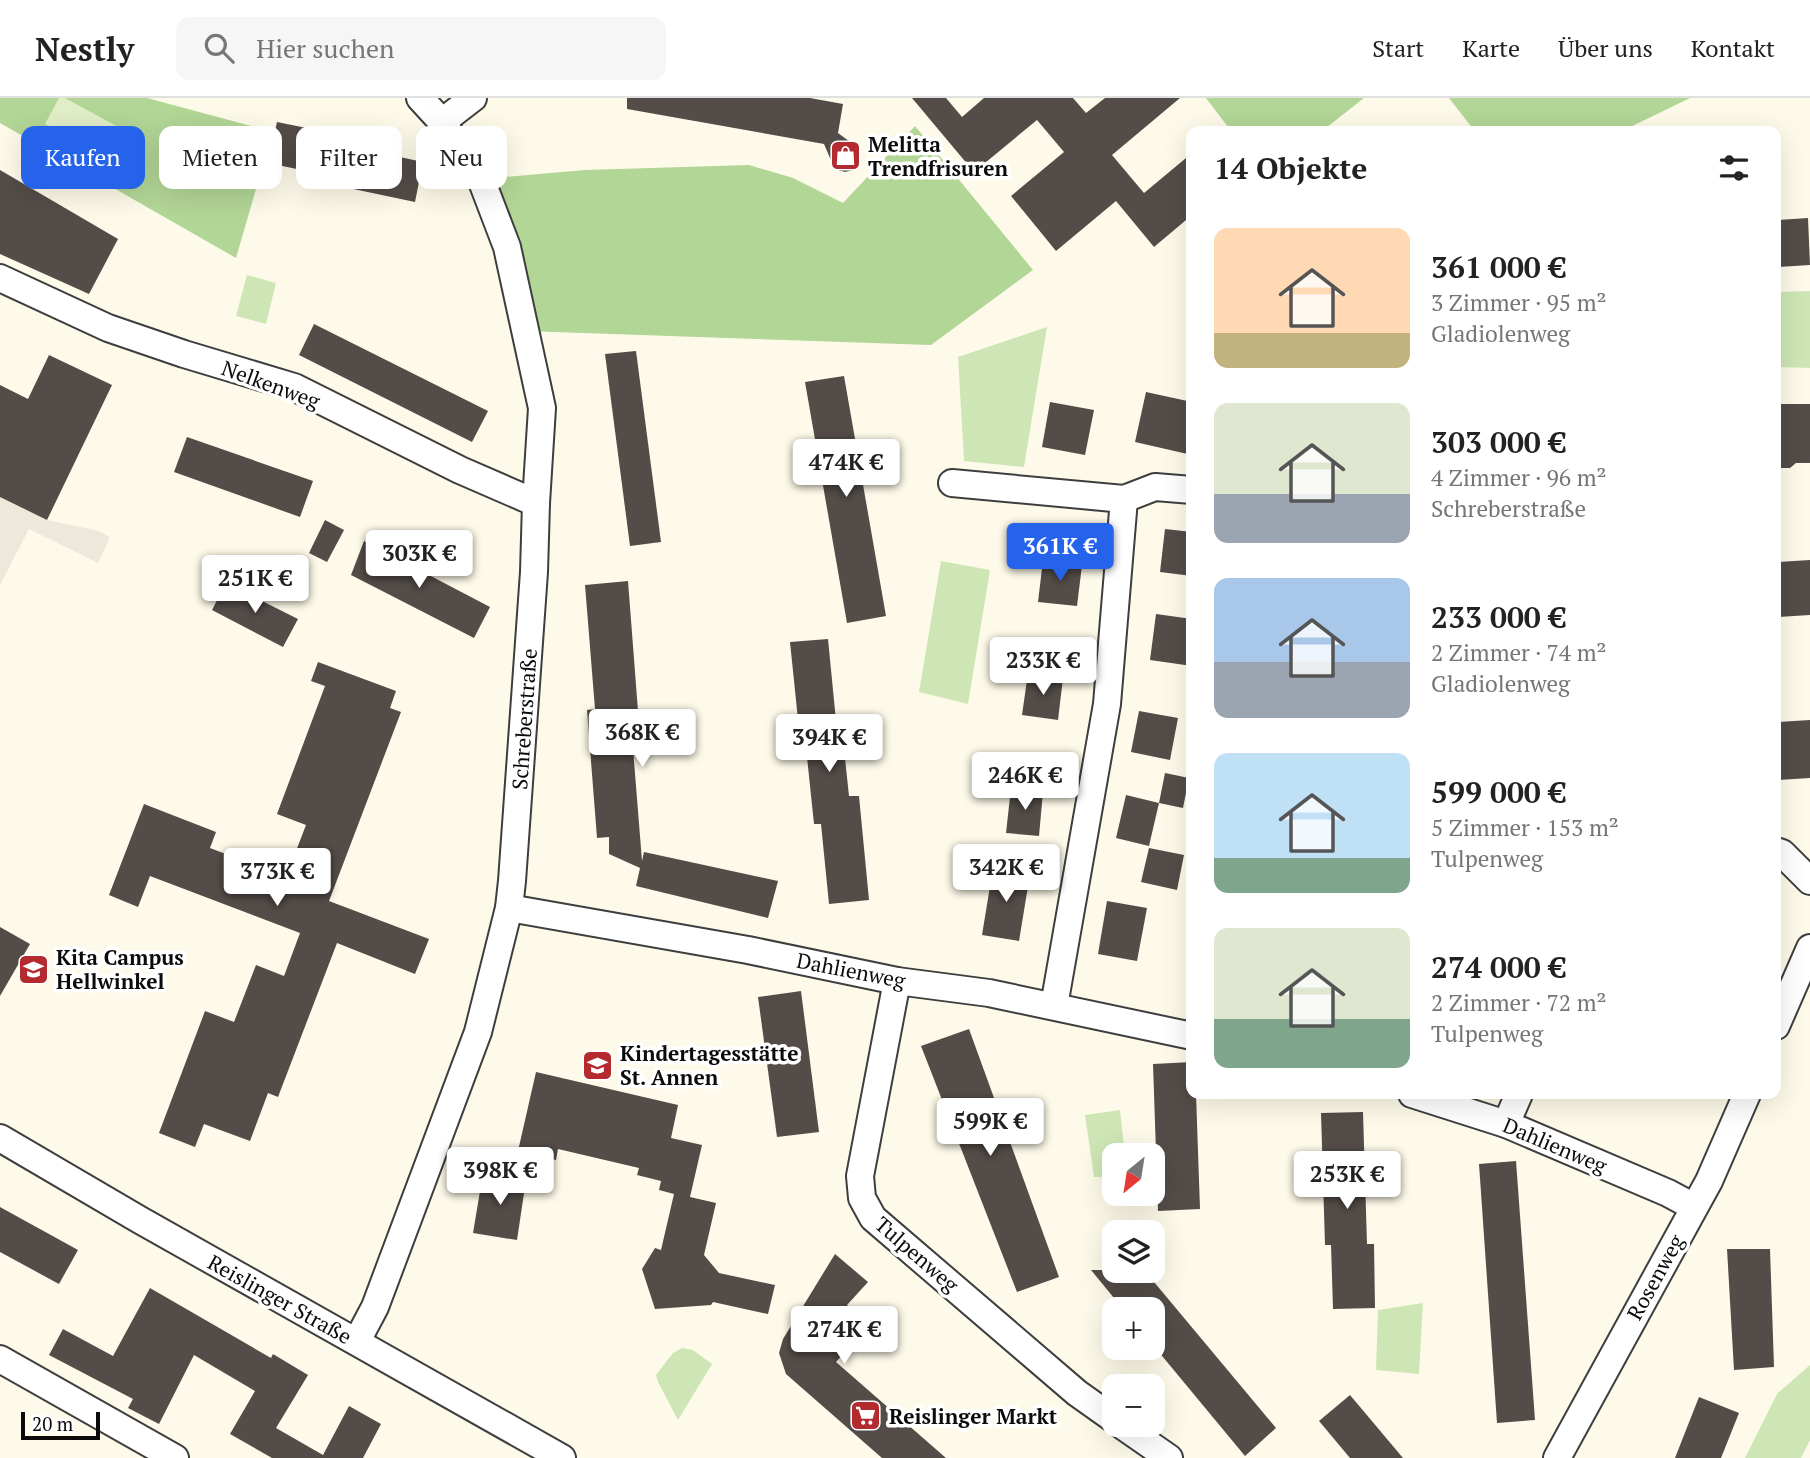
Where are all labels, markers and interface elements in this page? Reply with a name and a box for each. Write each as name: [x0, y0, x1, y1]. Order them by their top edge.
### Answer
search box: [176, 17, 666, 80]
text: Nestly: [35, 27, 134, 70]
icon: search: [200, 29, 238, 67]
text: Hier suchen: [256, 31, 394, 65]
text: Start: [1372, 32, 1424, 64]
text: Karte: [1462, 32, 1520, 64]
text: Über uns: [1558, 32, 1653, 64]
text: Kontakt: [1691, 32, 1775, 64]
chip: Kaufen: [21, 126, 145, 189]
chip: Mieten: [159, 126, 282, 189]
chip: Filter: [296, 126, 402, 189]
chip: Neu: [416, 126, 507, 189]
place label: Melitta Trendfrisuren: [868, 130, 1008, 182]
shop icon: Melitta Trendfrisuren: [828, 139, 862, 173]
text: 14 Objekte: [1214, 148, 1367, 188]
icon: filters: [1715, 149, 1753, 187]
text: 361 000 €: [1431, 247, 1566, 287]
icon: home: [1270, 256, 1354, 340]
text: 3 Zimmer · 95 m²: [1431, 287, 1606, 318]
text: Gladiolenweg: [1431, 318, 1570, 349]
street label: Nelkenweg: [218, 353, 325, 415]
text: 303 000 €: [1431, 422, 1566, 462]
icon: home: [1270, 431, 1354, 515]
pin: 474K €: [789, 440, 903, 499]
text: 474K €: [809, 446, 883, 477]
text: 4 Zimmer · 96 m²: [1431, 462, 1606, 493]
text: Schreberstraße: [1431, 493, 1586, 524]
pin: 361K €: [1003, 524, 1117, 583]
text: 361K €: [1023, 530, 1097, 561]
pin: 303K €: [362, 531, 476, 590]
text: 303K €: [382, 537, 456, 568]
pin: 251K €: [198, 556, 312, 615]
text: 251K €: [218, 562, 292, 593]
text: 233 000 €: [1431, 597, 1566, 637]
icon: home: [1270, 606, 1354, 690]
text: 2 Zimmer · 74 m²: [1431, 637, 1606, 668]
pin: 233K €: [986, 638, 1100, 697]
text: 233K €: [1006, 644, 1080, 675]
street label: Schreberstraße: [505, 647, 543, 791]
text: Gladiolenweg: [1431, 668, 1570, 699]
pin: 368K €: [585, 710, 699, 769]
pin: 394K €: [772, 714, 886, 774]
text: 368K €: [605, 716, 679, 747]
text: 394K €: [792, 721, 866, 752]
pin: 246K €: [968, 752, 1082, 812]
text: 246K €: [988, 759, 1062, 790]
text: 599 000 €: [1431, 772, 1566, 812]
icon: home: [1270, 781, 1354, 865]
text: 5 Zimmer · 153 m²: [1431, 812, 1619, 843]
text: Tulpenweg: [1431, 843, 1543, 874]
pin: 342K €: [949, 844, 1063, 904]
pin: 373K €: [220, 848, 334, 908]
text: 342K €: [969, 851, 1043, 882]
text: 373K €: [240, 855, 314, 886]
place label: Kita Campus Hellwinkel: [56, 943, 184, 995]
street label: Dahlienweg: [794, 946, 909, 994]
text: 274 000 €: [1431, 947, 1566, 987]
school or university icon: Kita Campus Hellwinkel: [16, 952, 50, 986]
icon: home: [1270, 956, 1354, 1040]
text: 2 Zimmer · 72 m²: [1431, 987, 1606, 1018]
text: Tulpenweg: [1431, 1018, 1543, 1049]
place label: Kindertagesstätte St. Annen: [620, 1039, 798, 1091]
school or university icon: Kindertagesstätte St. Annen: [580, 1048, 614, 1082]
pin: 599K €: [933, 1098, 1047, 1158]
text: 599K €: [953, 1105, 1027, 1136]
street label: Dahlienweg: [1499, 1111, 1612, 1180]
north arrow: [1102, 1143, 1166, 1206]
map controls: [1102, 1143, 1165, 1437]
pin: 398K €: [443, 1148, 557, 1207]
pin: 253K €: [1290, 1152, 1404, 1211]
text: 398K €: [463, 1154, 537, 1185]
text: 253K €: [1310, 1158, 1384, 1189]
street label: Tulpenweg: [869, 1210, 966, 1299]
button: layers: [1102, 1220, 1165, 1283]
street label: Rosenweg: [1620, 1229, 1690, 1325]
street label: Reislinger Straße: [203, 1248, 357, 1350]
button: +: [1102, 1297, 1165, 1360]
pin: 274K €: [787, 1306, 901, 1366]
text: 274K €: [807, 1313, 881, 1344]
button: −: [1102, 1374, 1165, 1437]
supermarket icon: Reislinger Markt: [849, 1399, 883, 1433]
place label: Reislinger Markt: [889, 1402, 1058, 1430]
scale bar: [21, 1409, 100, 1441]
text: 20 m: [32, 1411, 73, 1436]

